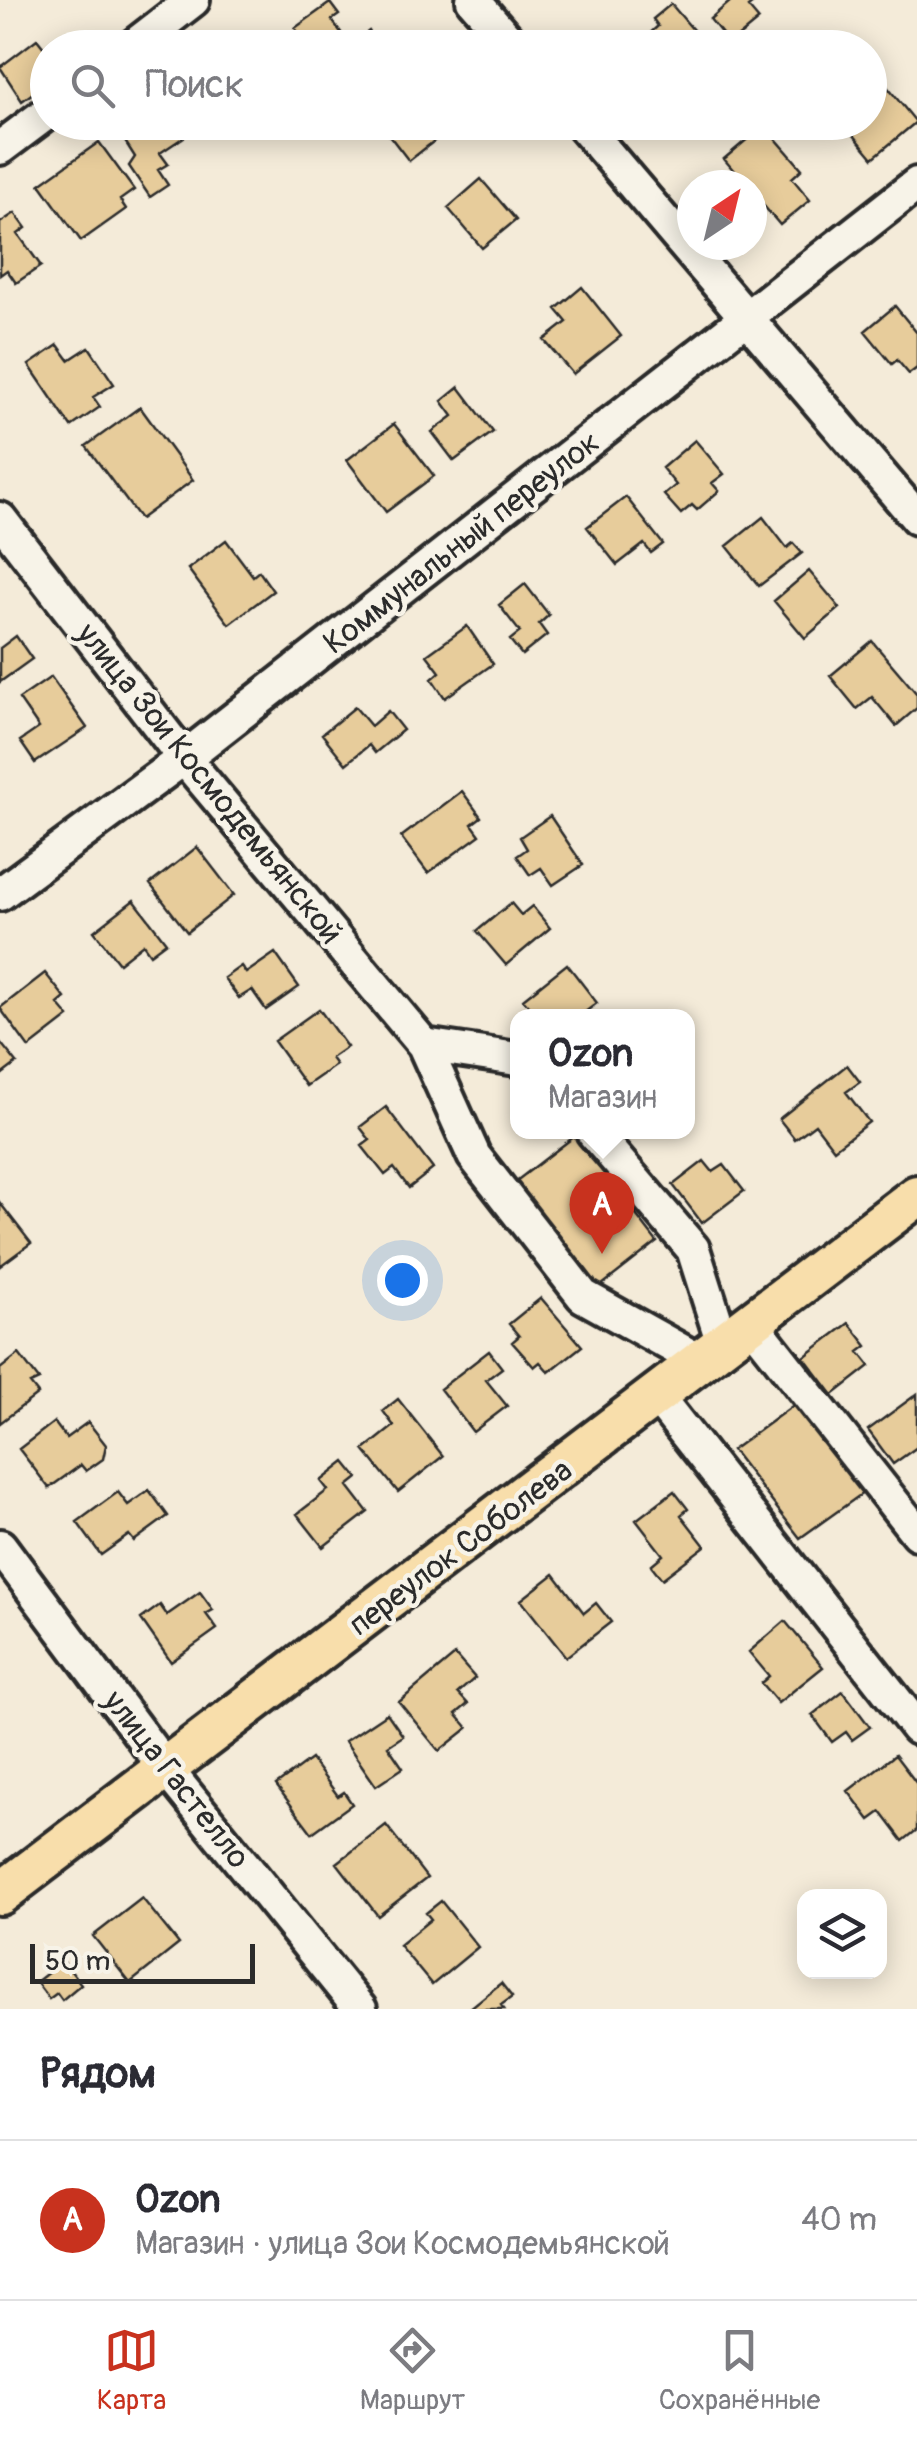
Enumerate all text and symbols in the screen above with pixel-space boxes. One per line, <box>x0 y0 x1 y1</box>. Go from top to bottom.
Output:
search box <box>30 30 887 140</box>
icon: search <box>65 58 120 113</box>
text: Поиск <box>145 61 244 109</box>
north arrow <box>677 170 767 260</box>
street label: Коммунальный переулок <box>315 422 608 663</box>
street label: улица Зои Космодемьянской <box>67 614 351 952</box>
popup <box>510 1009 695 1139</box>
text: Ozon <box>548 1030 633 1078</box>
text: Магазин <box>548 1078 657 1118</box>
pin: A <box>570 1172 634 1254</box>
your location <box>377 1255 428 1306</box>
street label: переулок Соболева <box>341 1451 580 1645</box>
street label: улица Гастелло <box>94 1682 258 1877</box>
map controls <box>797 1889 887 1979</box>
button: layers <box>797 1889 887 1979</box>
scale bar <box>30 1939 255 1984</box>
text: 50 m <box>45 1944 110 1979</box>
text: Рядом <box>40 2048 156 2100</box>
text: Ozon <box>135 2176 220 2224</box>
text: A <box>62 2200 83 2240</box>
text: 40 m <box>801 2200 877 2240</box>
text: Магазин · улица Зои Космодемьянской <box>135 2224 670 2264</box>
tab: Карта <box>97 2323 166 2418</box>
tab: Маршрут <box>360 2323 465 2418</box>
tab: Сохранённые <box>659 2323 820 2418</box>

